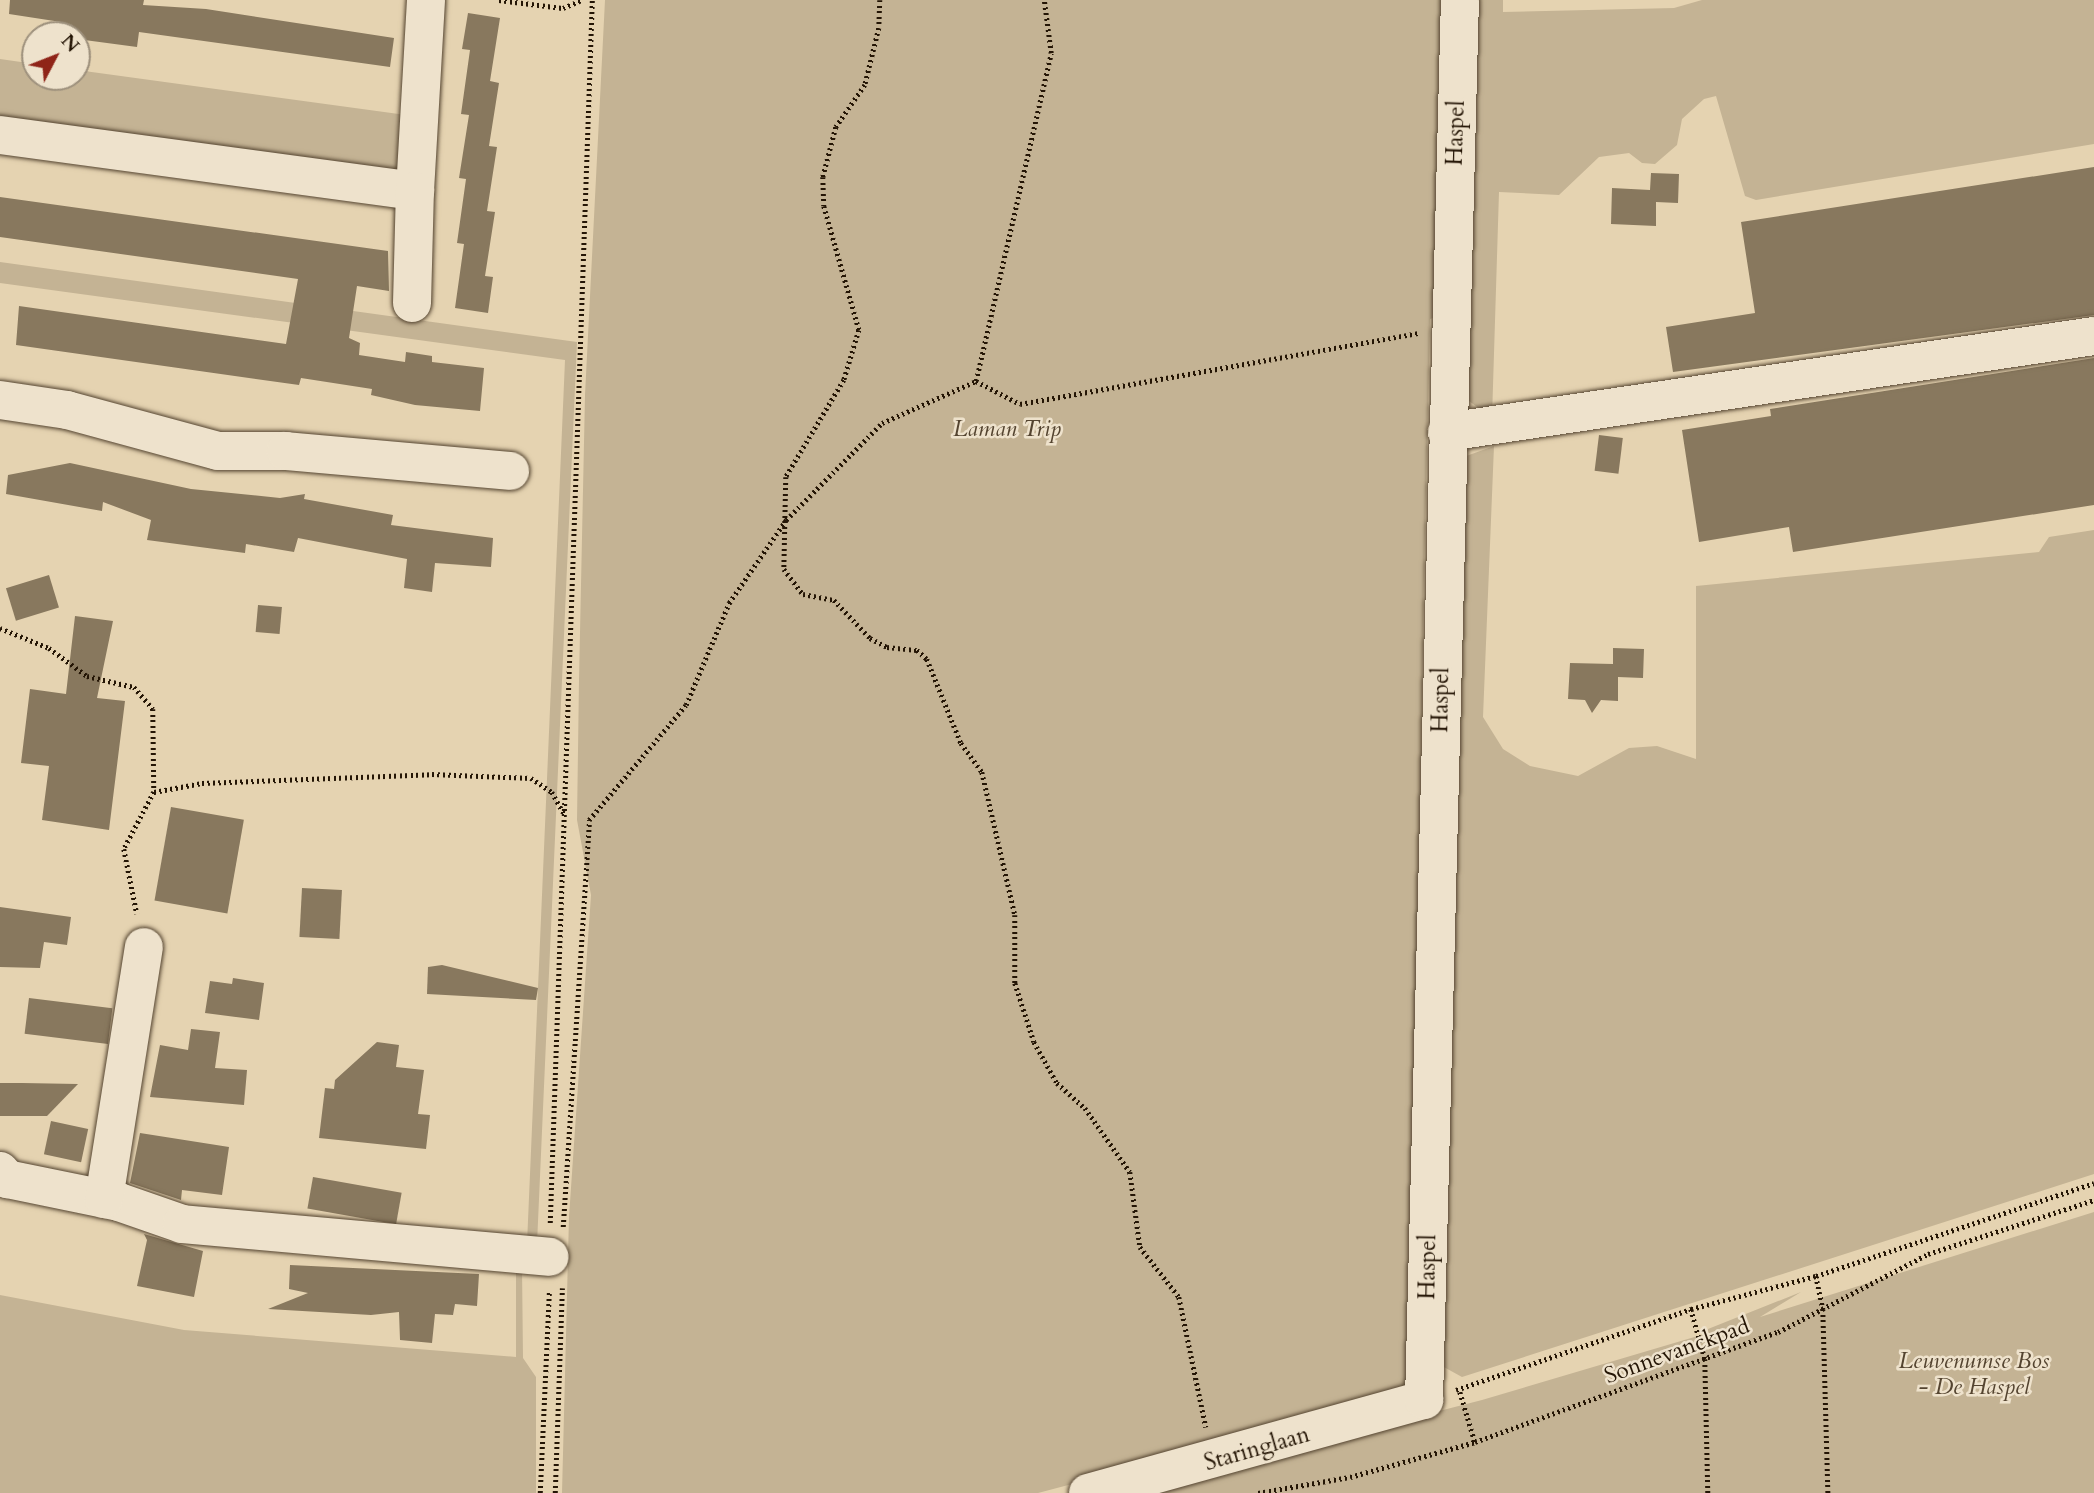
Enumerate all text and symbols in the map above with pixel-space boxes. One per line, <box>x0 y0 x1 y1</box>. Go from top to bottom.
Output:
north arrow <box>21 21 91 91</box>
text: N <box>55 28 85 58</box>
street label: Haspel <box>1441 100 1471 166</box>
park label: Laman Trip <box>953 415 1061 443</box>
street label: Haspel <box>1427 667 1455 733</box>
street label: Haspel <box>1414 1234 1442 1300</box>
street label: Sonnevanckpad <box>1601 1312 1753 1390</box>
park label: Leuvenumse Bos - De Haspel <box>1899 1347 2049 1401</box>
street label: Staringlaan <box>1201 1421 1313 1477</box>

